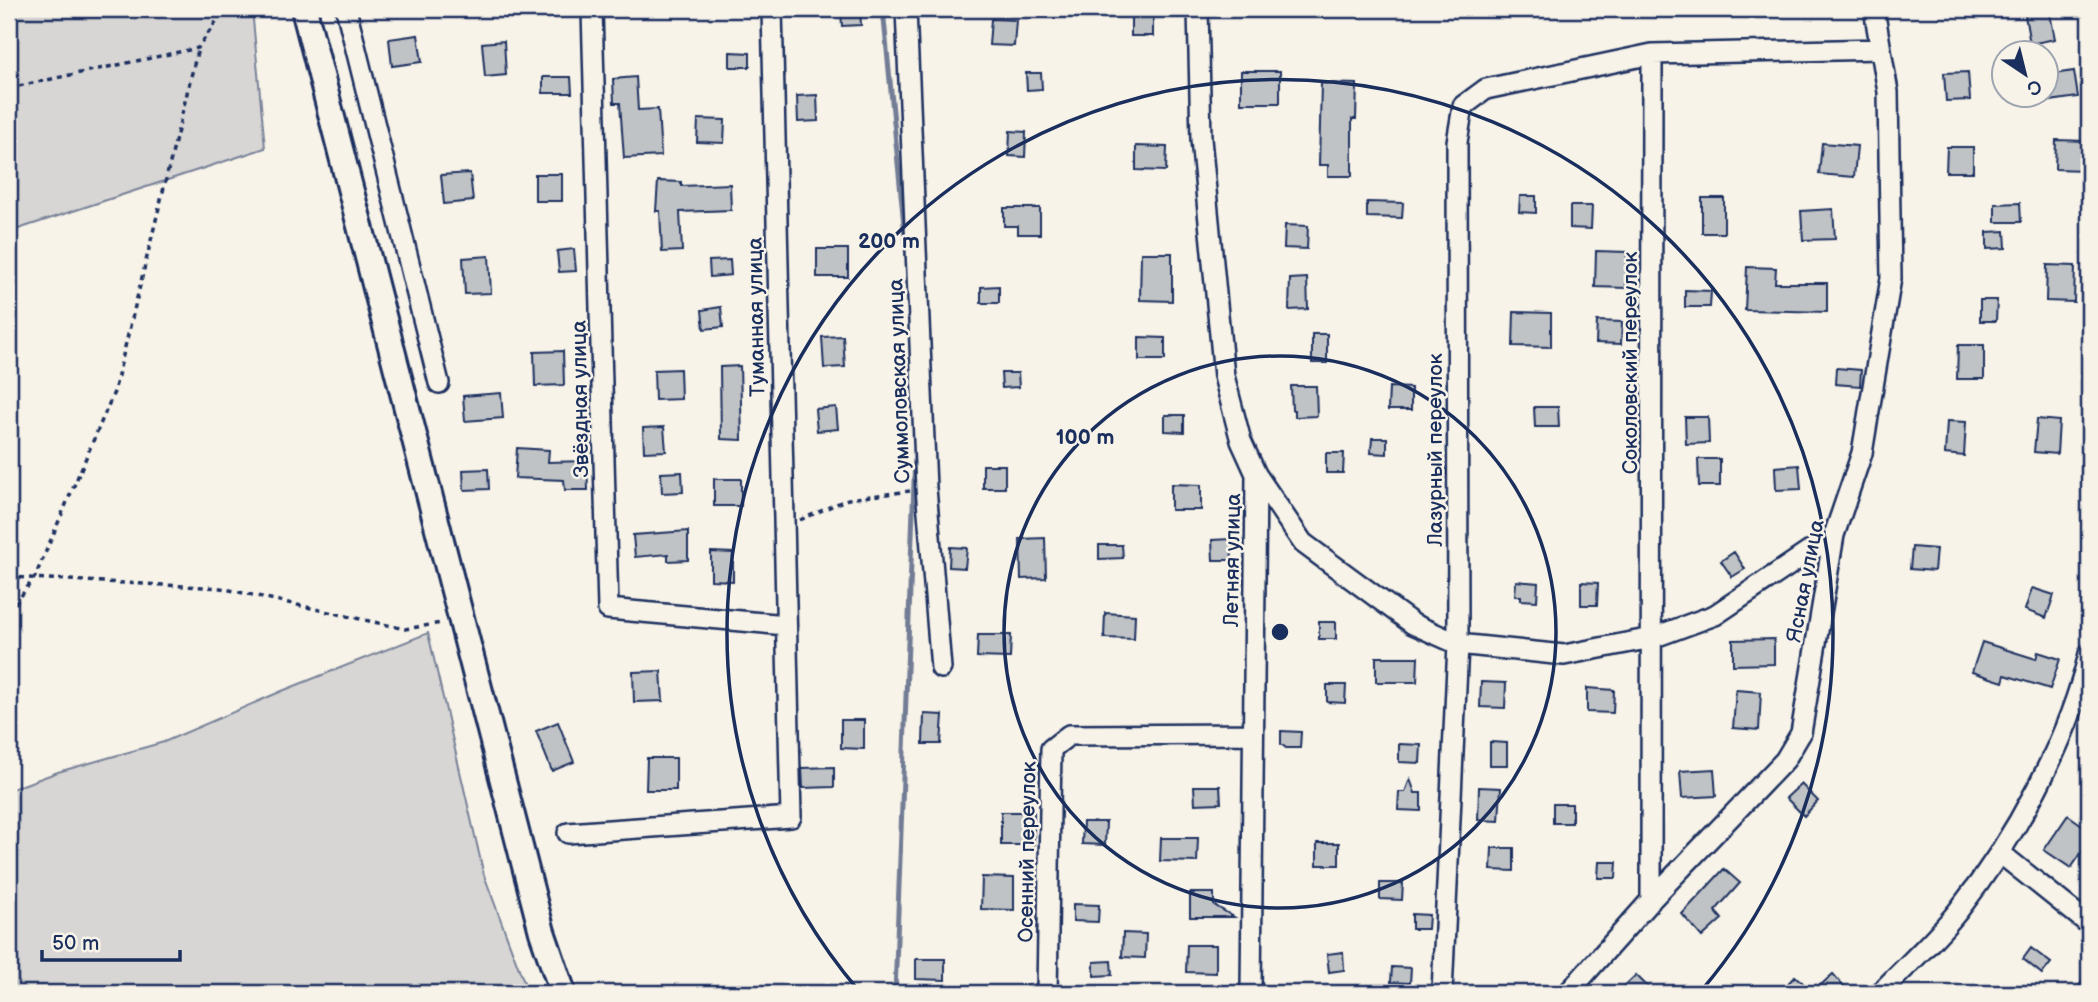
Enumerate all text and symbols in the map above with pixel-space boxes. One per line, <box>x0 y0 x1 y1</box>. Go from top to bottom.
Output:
north arrow <box>1990 38 2060 108</box>
text: С <box>2022 73 2046 100</box>
text: 200 m <box>858 229 920 254</box>
street label: Туманная улица <box>743 236 770 397</box>
street label: Соколовский переулок <box>1618 252 1643 474</box>
street label: Суммоловская улица <box>883 277 916 484</box>
street label: Звёздная улица <box>567 319 594 478</box>
street label: Лазурный переулок <box>1423 353 1448 548</box>
text: 100 m <box>1056 425 1114 450</box>
street label: Летняя улица <box>1219 492 1246 628</box>
street label: Ясная улица <box>1781 517 1830 645</box>
centre of rings <box>1268 620 1292 644</box>
street label: Осенний переулок <box>1013 761 1042 943</box>
scale bar <box>42 918 180 962</box>
text: 50 m <box>52 931 99 956</box>

